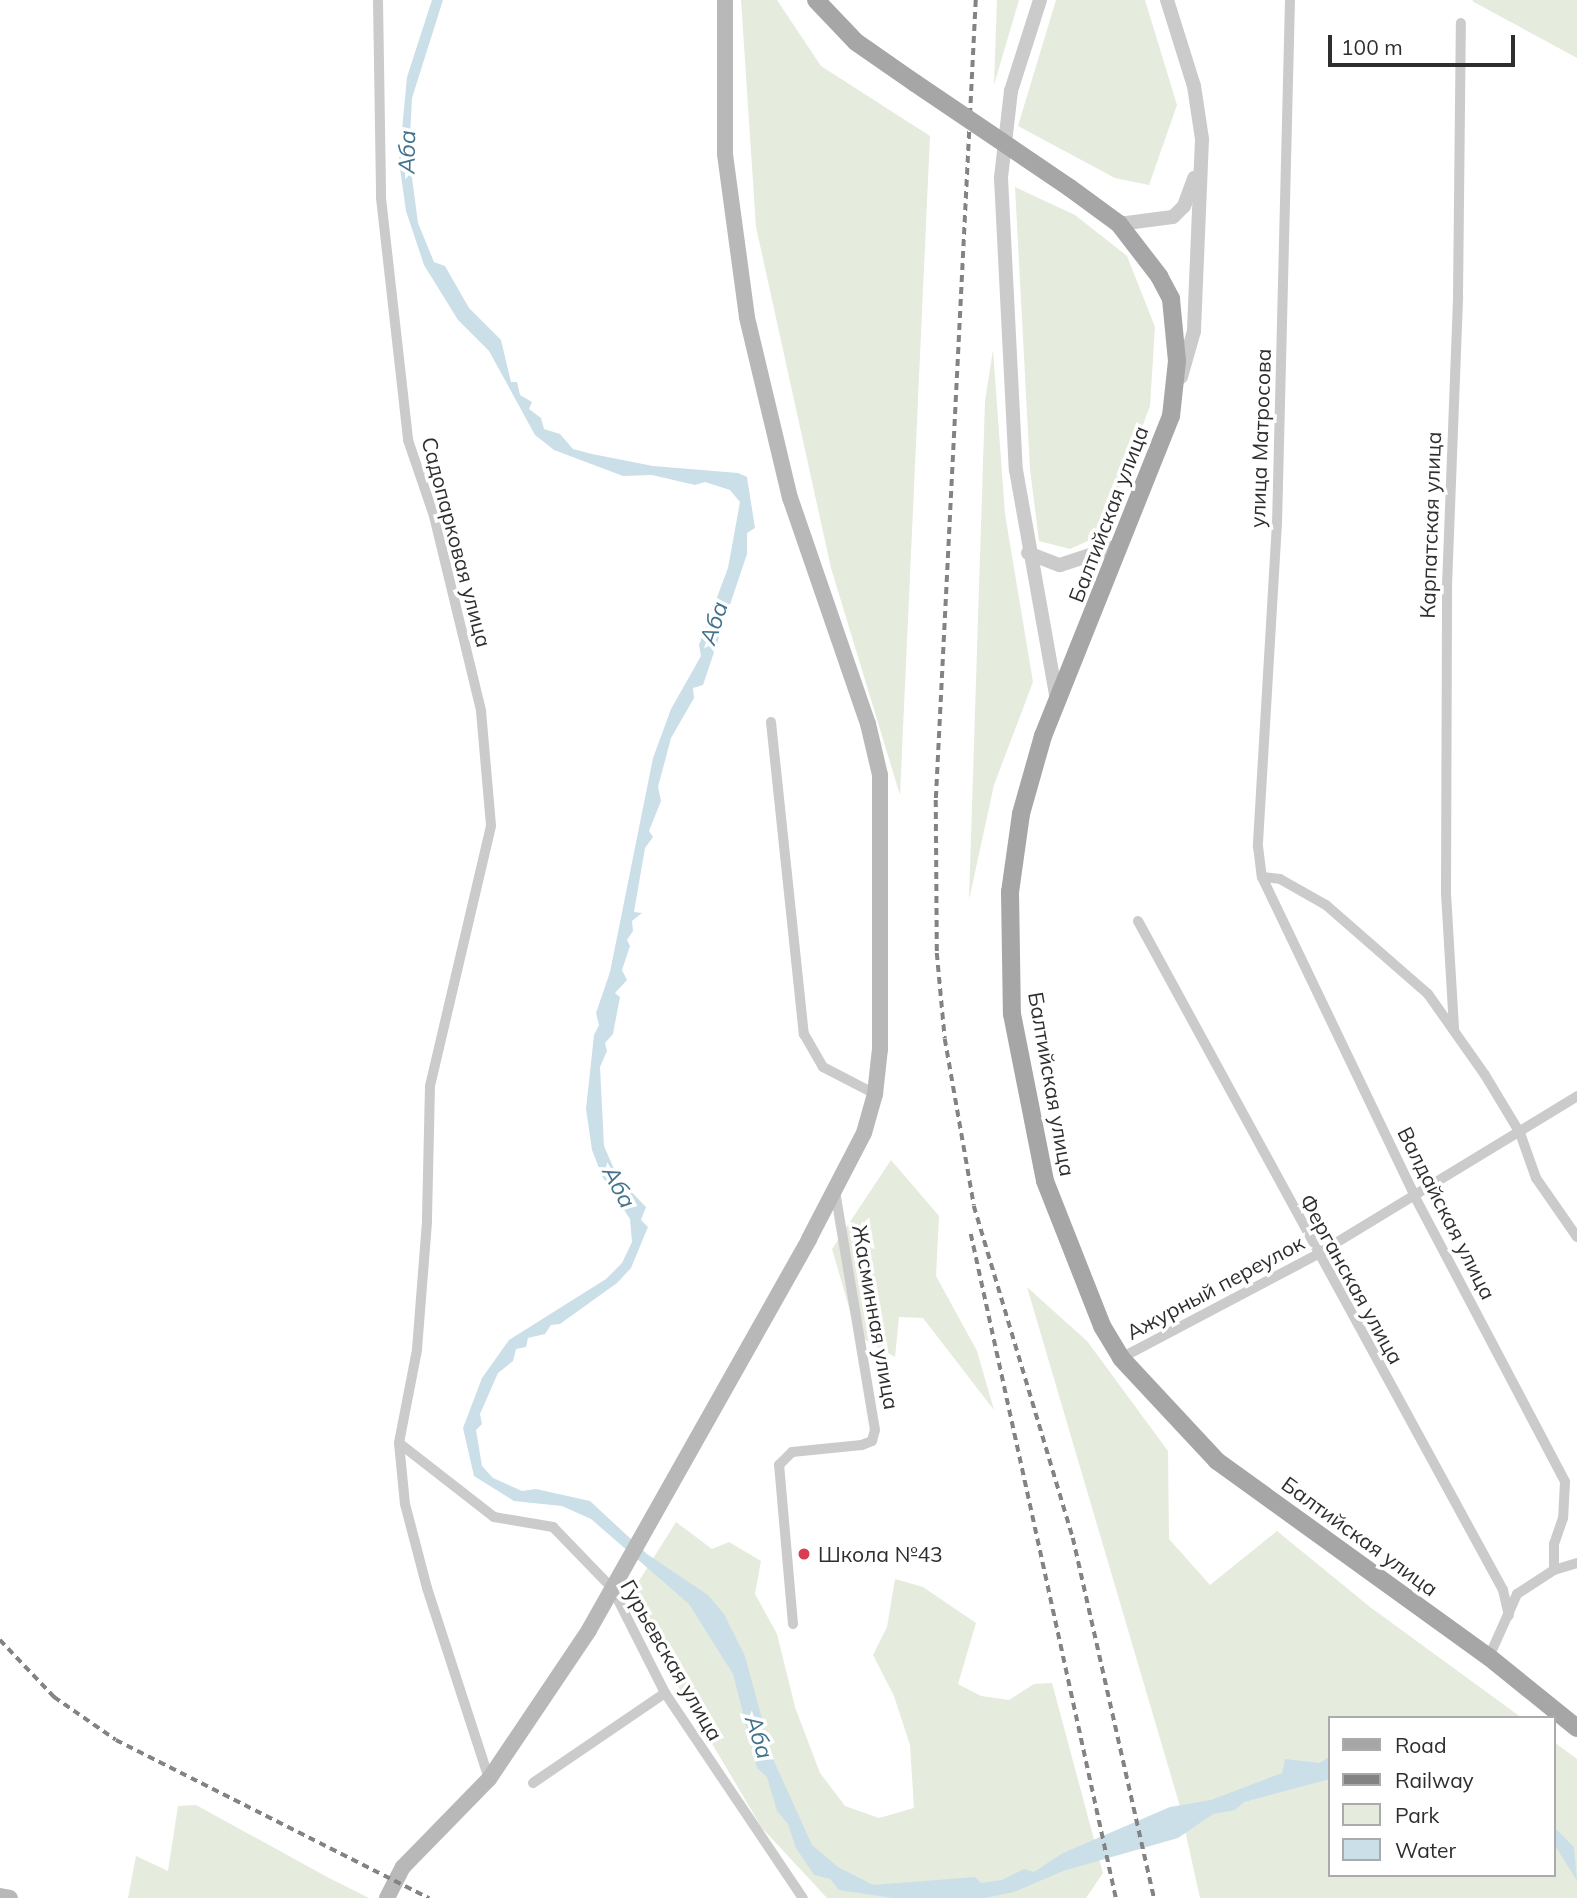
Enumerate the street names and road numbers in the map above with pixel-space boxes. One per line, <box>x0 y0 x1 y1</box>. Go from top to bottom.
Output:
street label: улица Матросова <box>1244 348 1276 528</box>
street label: Балтийская улица <box>1063 422 1153 606</box>
street label: Карпатская улица <box>1414 431 1446 619</box>
street label: Садопарковая улица <box>417 434 497 650</box>
street label: Балтийская улица <box>1023 990 1081 1178</box>
street label: Валдайская улица <box>1393 1122 1501 1304</box>
street label: Ферганская улица <box>1295 1190 1409 1368</box>
street label: Жасминная улица <box>847 1223 905 1411</box>
street label: Ажурный переулок <box>1122 1229 1308 1345</box>
street label: Балтийская улица <box>1277 1471 1443 1601</box>
street label: Гурьевская улица <box>616 1575 728 1745</box>

